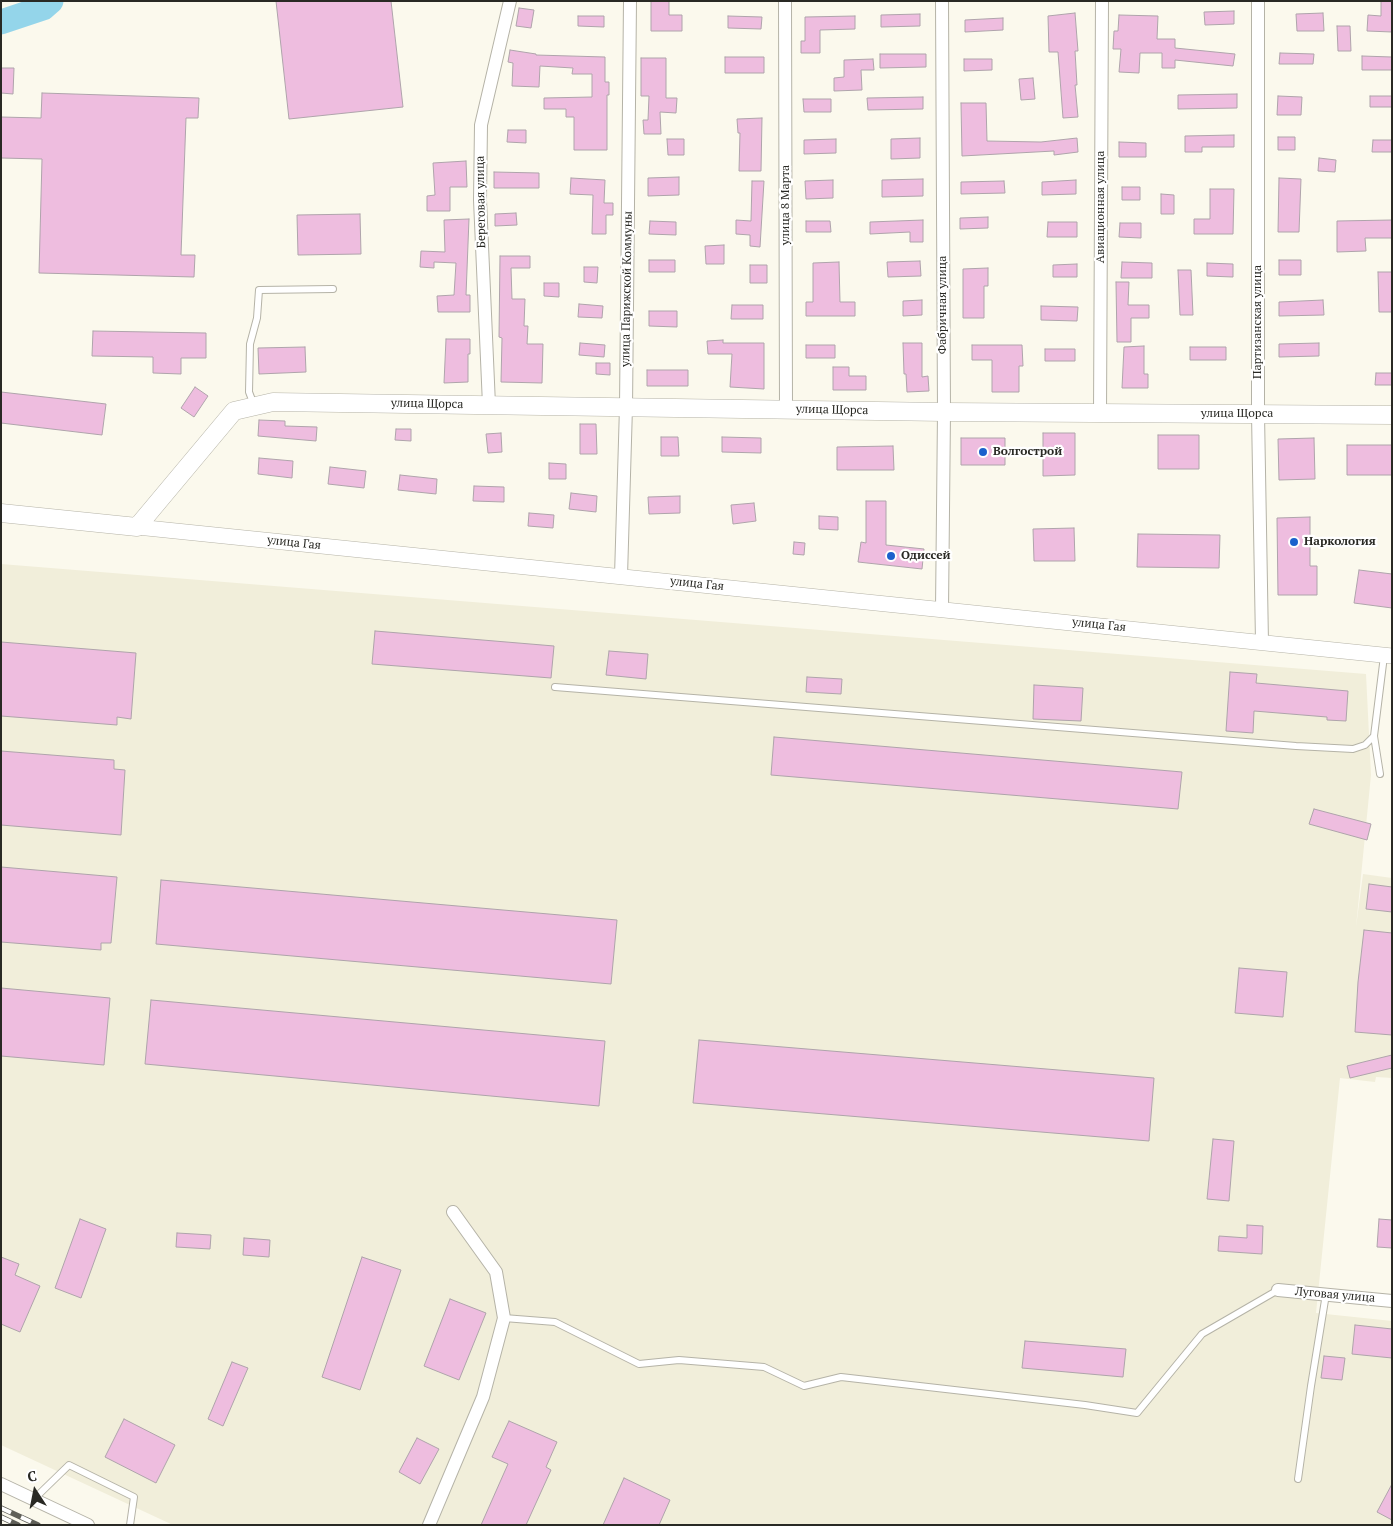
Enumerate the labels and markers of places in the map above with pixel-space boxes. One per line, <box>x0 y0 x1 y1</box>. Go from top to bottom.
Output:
place label: Волгострой <box>993 445 1062 459</box>
marker: Волгострой <box>977 446 989 458</box>
place label: Наркология <box>1304 535 1376 549</box>
marker: Наркология <box>1288 536 1300 548</box>
place label: Одиссей <box>901 549 951 563</box>
marker: Одиссей <box>885 550 897 562</box>

